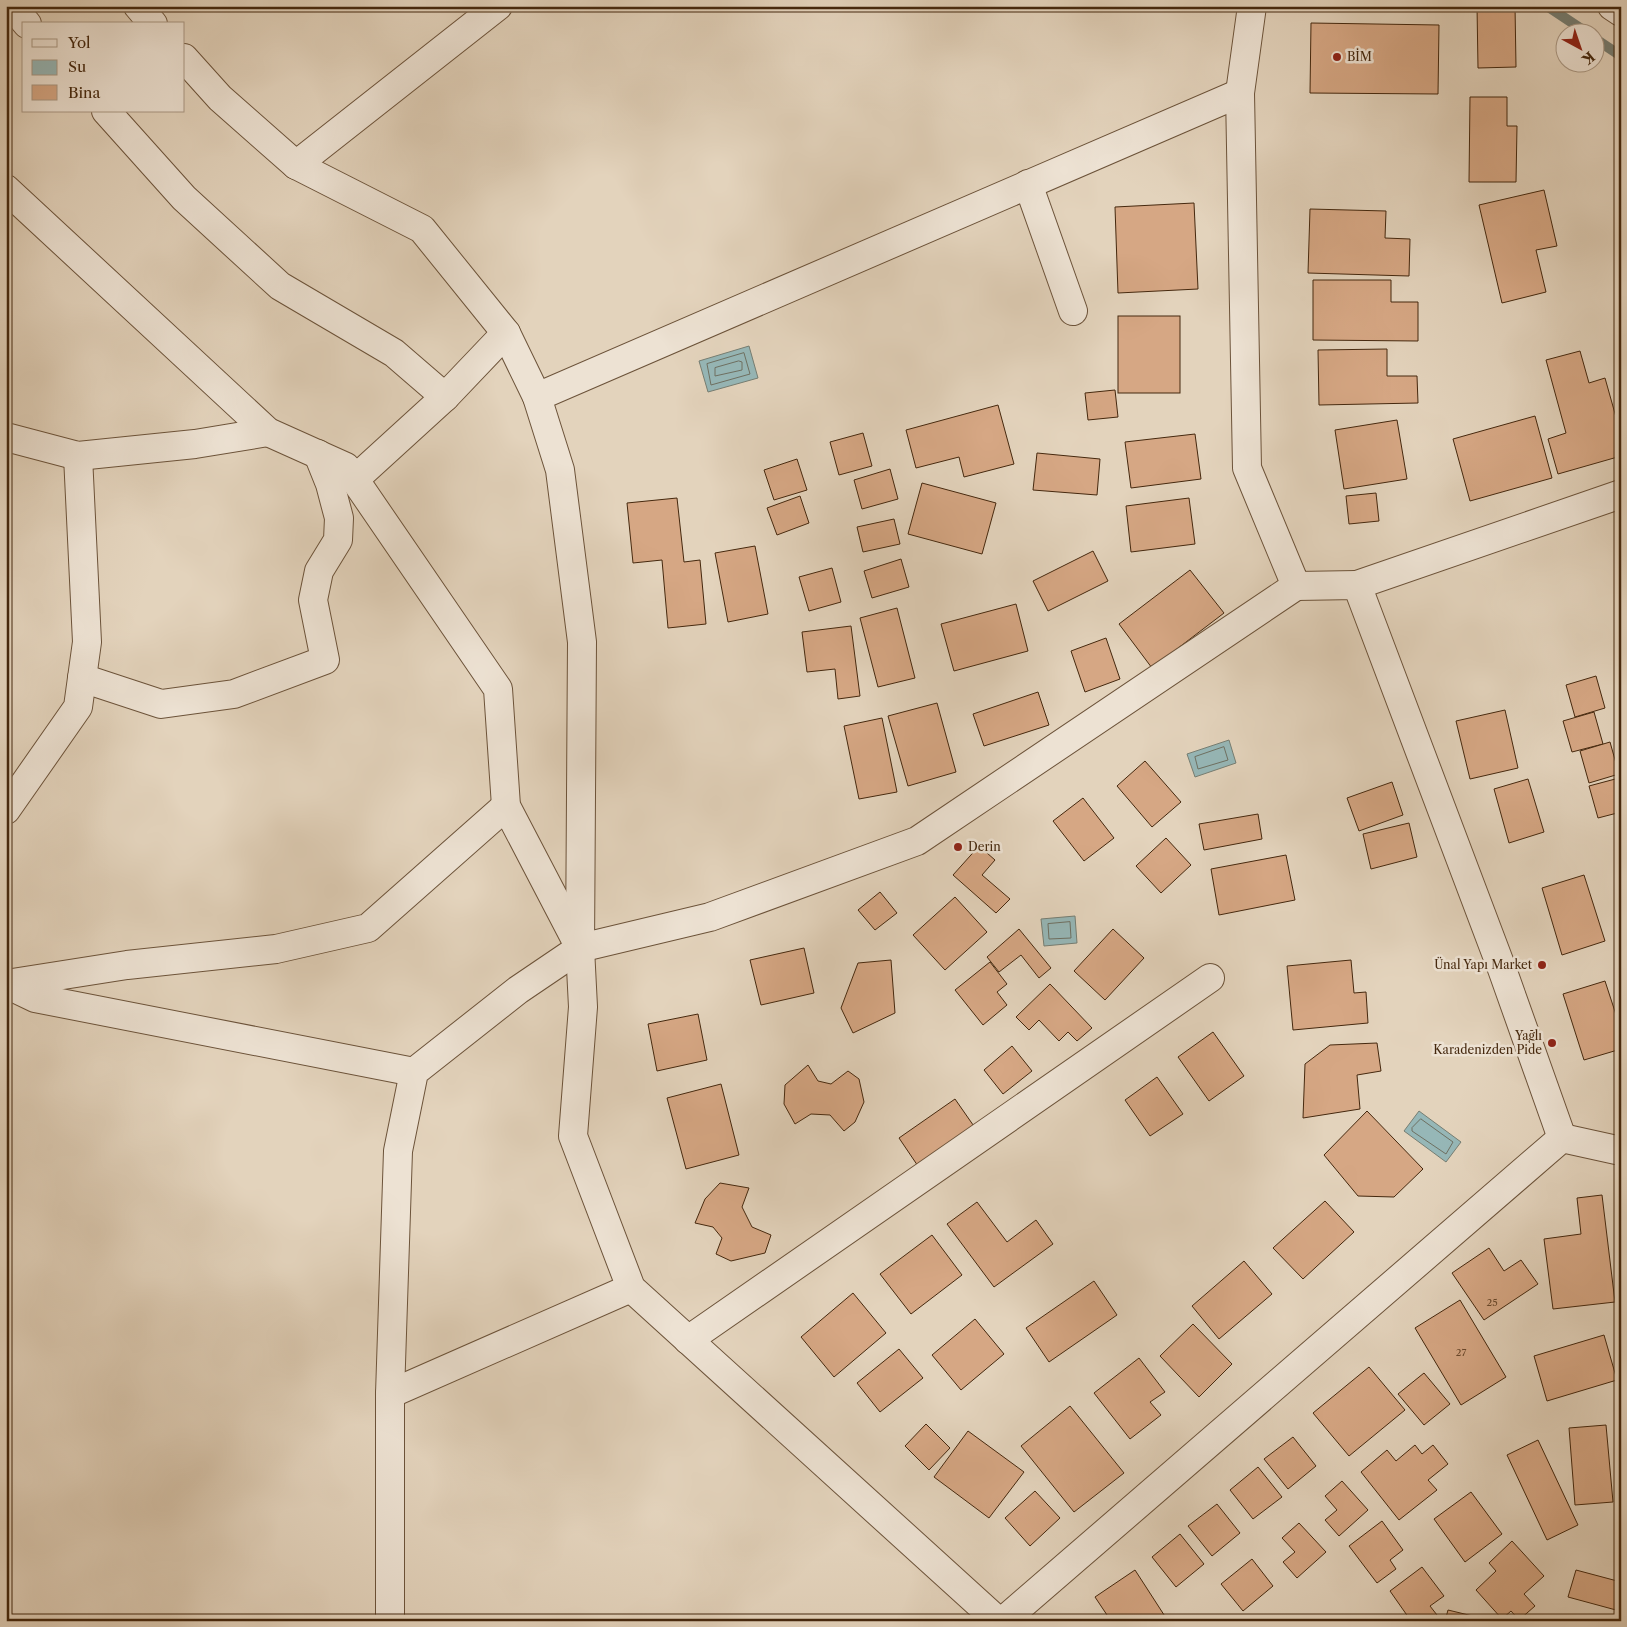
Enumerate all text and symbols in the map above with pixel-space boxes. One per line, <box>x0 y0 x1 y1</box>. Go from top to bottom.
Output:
legend <box>22 22 185 112</box>
north arrow <box>1554 22 1604 72</box>
text: Yol <box>67 33 91 52</box>
text: K <box>1578 47 1598 69</box>
place label: BİM <box>1347 48 1372 64</box>
marker: BİM <box>1331 51 1343 63</box>
text: Su <box>68 57 86 76</box>
text: Bina <box>68 83 100 102</box>
place label: Derin <box>968 839 1001 854</box>
marker: Derin <box>952 841 964 853</box>
place label: Ünal Yapı Market <box>1434 956 1533 972</box>
marker: Ünal Yapı Market <box>1536 959 1548 971</box>
place label: Yağlı Karadenizden Pide <box>1433 1028 1542 1057</box>
marker: Yağlı Karadenizden Pide <box>1546 1037 1558 1049</box>
house number: 25 <box>1486 1296 1498 1309</box>
house number: 27 <box>1456 1346 1466 1359</box>

